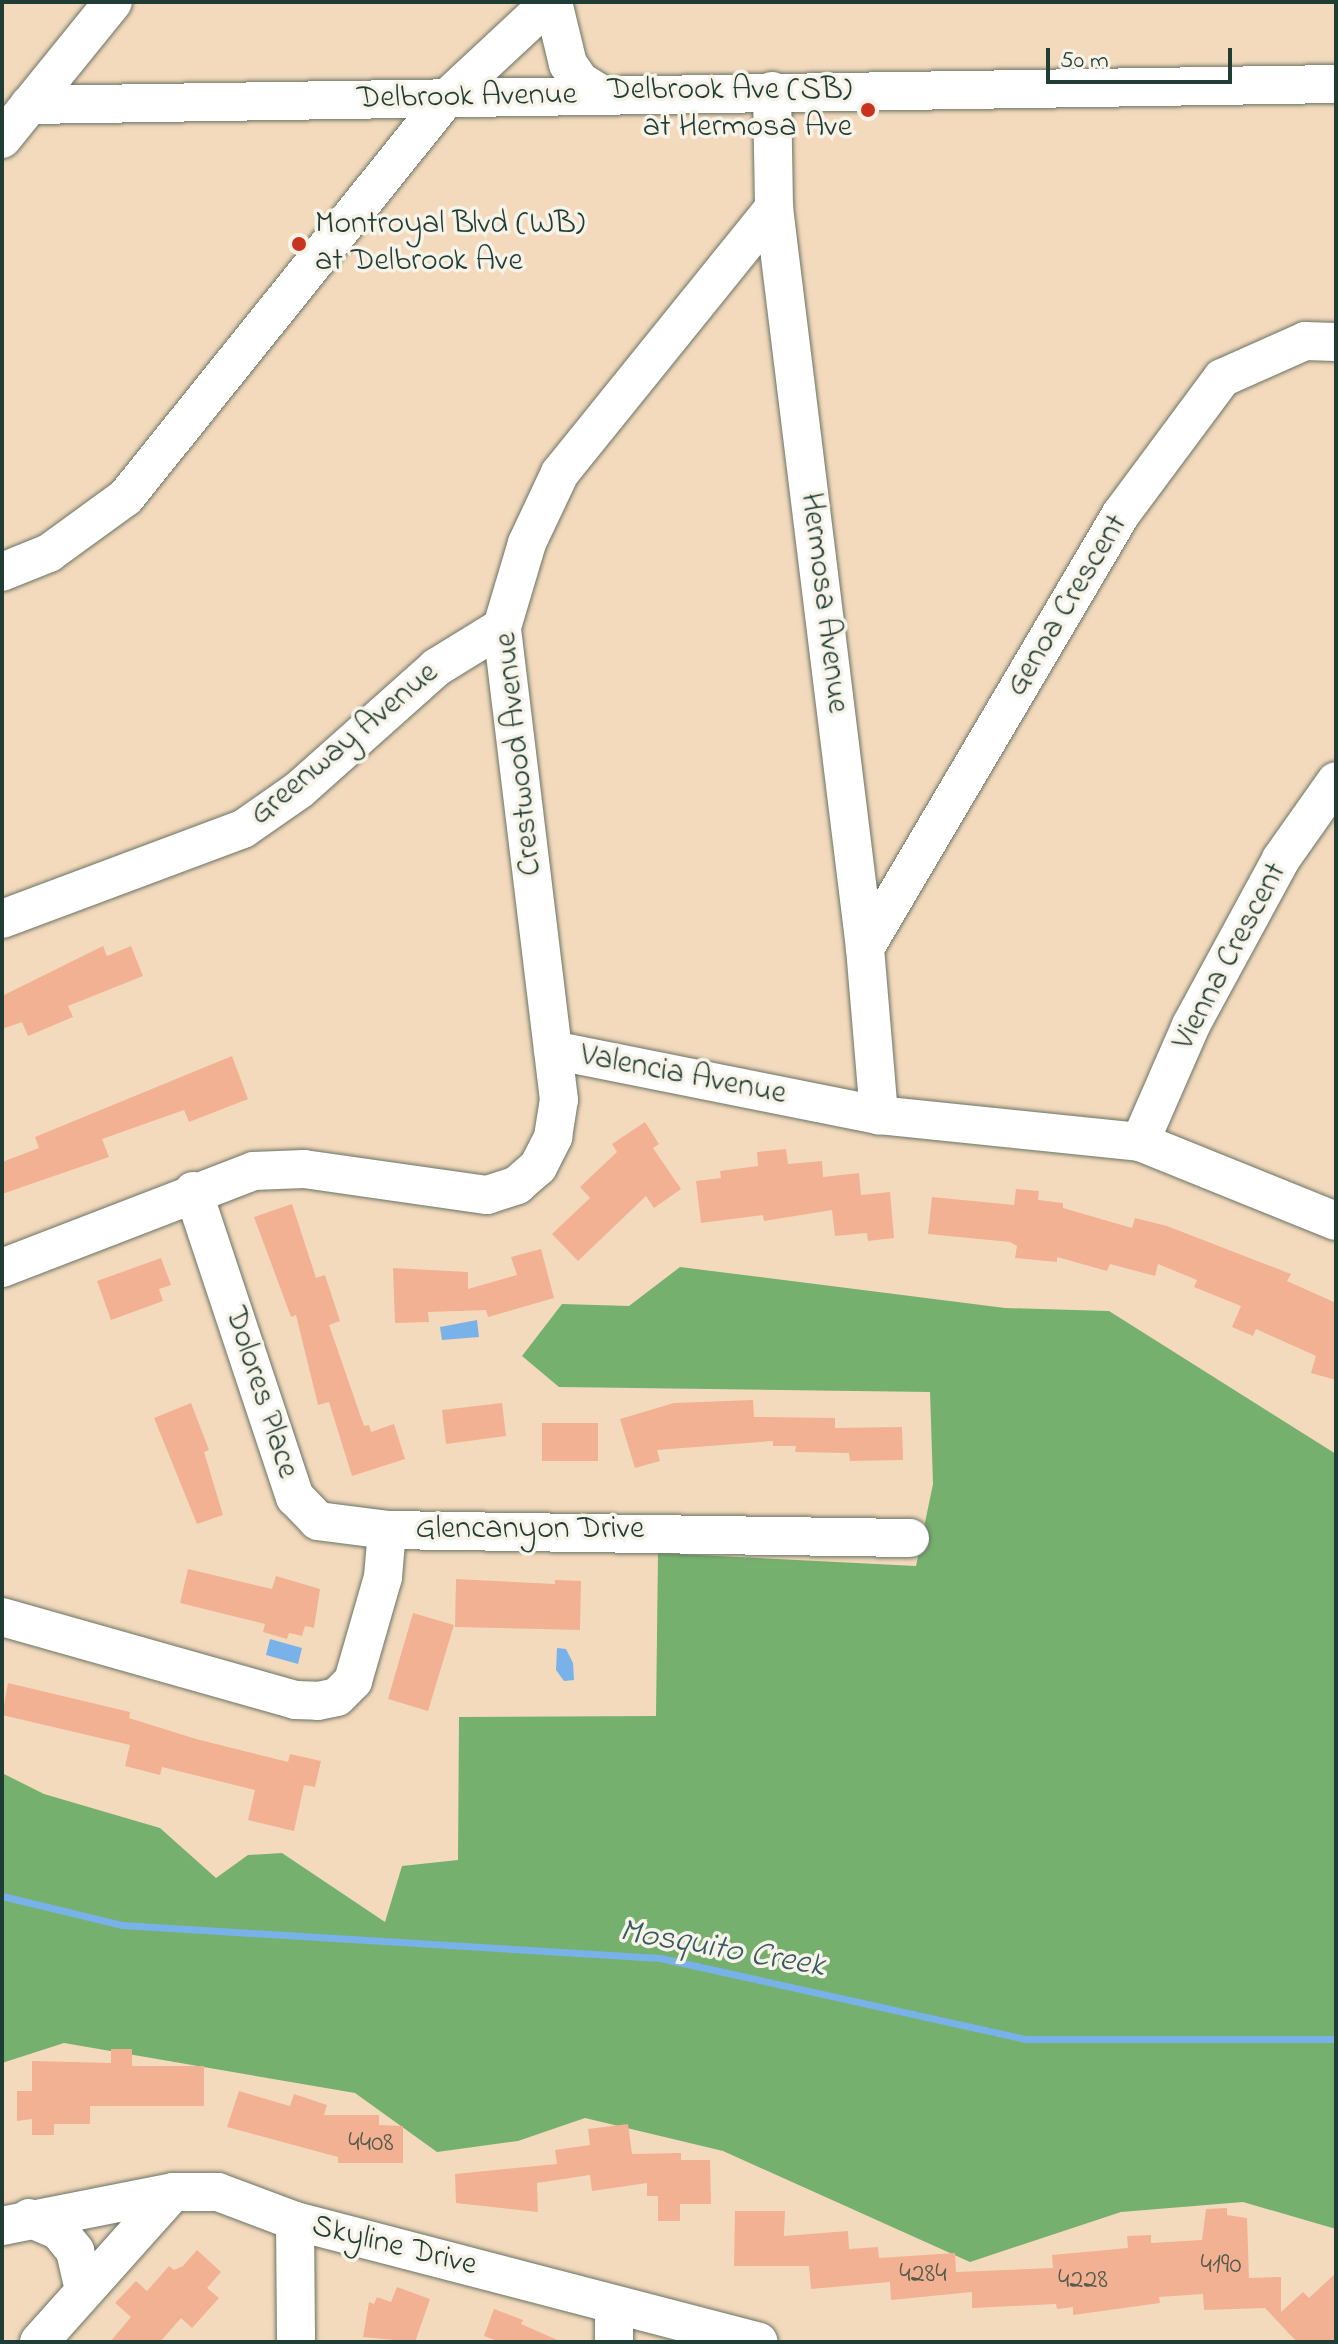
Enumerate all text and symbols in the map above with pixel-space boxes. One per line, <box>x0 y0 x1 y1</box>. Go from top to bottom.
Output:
scale bar <box>1050 32 1236 82</box>
text: 50 m <box>1060 44 1109 79</box>
place label: Delbrook Ave (SB) at Hermosa Ave <box>607 73 852 148</box>
street label: Delbrook Avenue <box>357 77 577 119</box>
marker: Delbrook Ave (SB) at Hermosa Ave <box>859 101 877 119</box>
place label: Montroyal Blvd (WB) at Delbrook Ave <box>315 207 585 282</box>
marker: Montroyal Blvd (WB) at Delbrook Ave <box>290 235 308 253</box>
street label: Hermosa Avenue <box>790 491 856 715</box>
street label: Genoa Crescent <box>999 508 1137 704</box>
street label: Crestwood Avenue <box>488 630 552 878</box>
street label: Greenway Avenue <box>243 655 447 835</box>
street label: Vienna Crescent <box>1166 857 1296 1057</box>
street label: Valencia Avenue <box>577 1037 789 1115</box>
street label: Dolores Place <box>214 1303 306 1483</box>
street label: Glencanyon Drive <box>416 1511 644 1549</box>
water label: Mosquito Creek <box>616 1912 828 1988</box>
house number: 4408 <box>348 2127 394 2161</box>
street label: Skyline Drive <box>308 2208 480 2286</box>
house number: 4190 <box>1201 2249 1241 2283</box>
house number: 4284 <box>899 2258 947 2292</box>
house number: 4228 <box>1058 2264 1108 2298</box>

